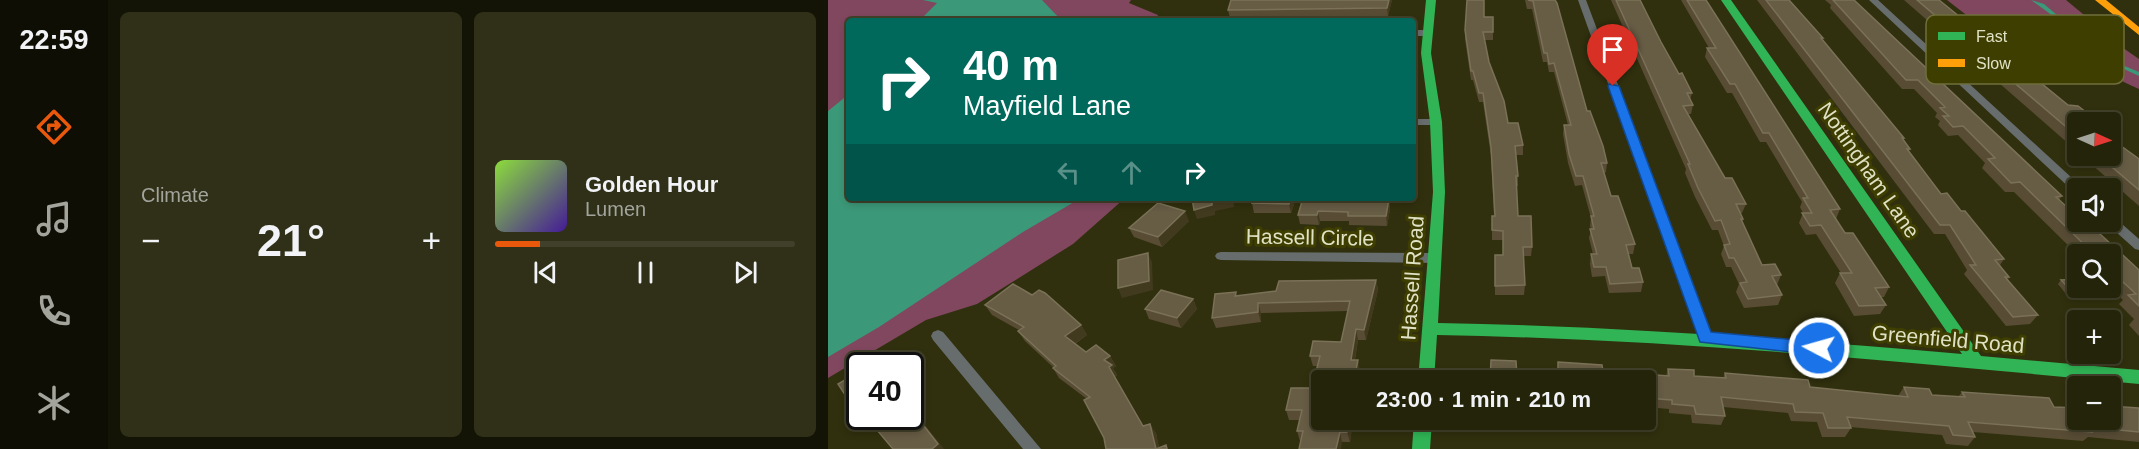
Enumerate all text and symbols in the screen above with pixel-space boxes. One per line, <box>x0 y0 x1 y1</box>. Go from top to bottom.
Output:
legend <box>1926 15 2124 84</box>
pin <box>1587 24 1638 86</box>
text: 22:59 <box>19 25 89 55</box>
text: Fast <box>1976 28 2008 45</box>
icon: arrive <box>1596 33 1629 66</box>
icon: right <box>864 42 942 120</box>
text: 40 m <box>963 42 1059 89</box>
text: Slow <box>1976 55 2011 72</box>
text: Mayfield Lane <box>963 91 1131 121</box>
street label: Nottingham Lane <box>1814 98 1924 242</box>
icon: directions <box>33 106 75 148</box>
north arrow <box>2067 112 2121 166</box>
map controls <box>2067 112 2121 430</box>
icon: left <box>1052 156 1085 189</box>
icon: ahead <box>1115 156 1148 189</box>
icon: right <box>1178 156 1211 189</box>
text: Golden Hour <box>585 172 718 197</box>
button: sound <box>2067 178 2121 232</box>
text: Climate <box>141 184 209 206</box>
icon: music <box>33 198 75 240</box>
text: Lumen <box>585 198 646 220</box>
text: 21° <box>257 215 325 266</box>
street label: Hassell Road <box>1396 215 1428 341</box>
text: − <box>141 222 160 259</box>
text: + <box>422 222 441 259</box>
street label: Hassell Circle <box>1246 224 1374 250</box>
button: search <box>2067 244 2121 298</box>
icon: previous <box>529 256 562 289</box>
icon: pause <box>629 256 662 289</box>
icon: next <box>729 256 762 289</box>
icon: phone <box>33 290 75 332</box>
button: + <box>2067 310 2121 364</box>
position arrow <box>1787 316 1851 380</box>
street label: Greenfield Road <box>1871 321 2025 357</box>
speed limit sign: 40 <box>846 352 924 430</box>
button: − <box>2067 376 2121 430</box>
icon: climate <box>33 382 75 424</box>
text: 23:00 · 1 min · 210 m <box>1376 387 1591 412</box>

